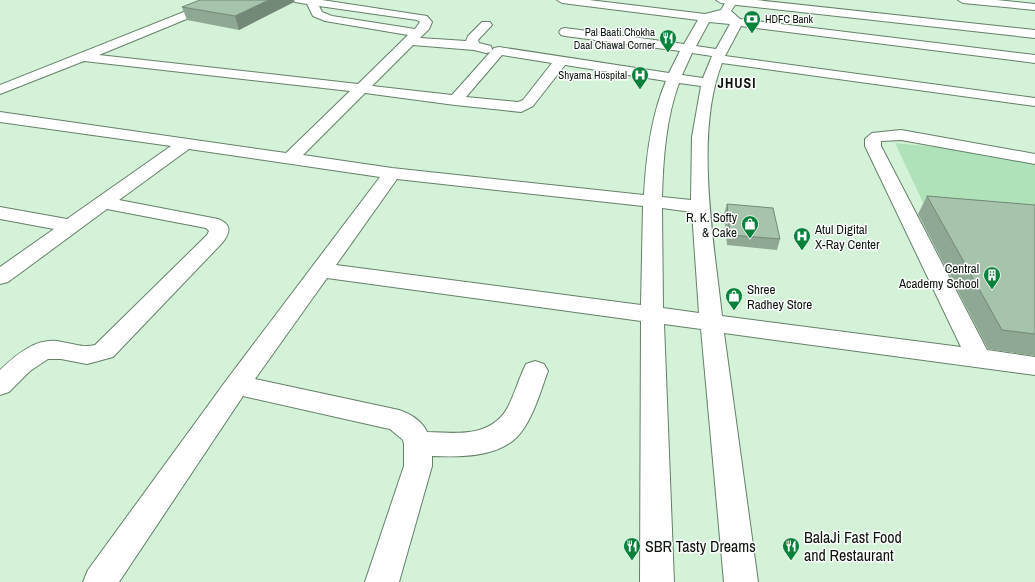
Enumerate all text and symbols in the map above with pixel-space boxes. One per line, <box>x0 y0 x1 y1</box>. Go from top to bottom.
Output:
bank icon: HDFC Bank <box>742 9 762 34</box>
place label: HDFC Bank <box>765 12 814 26</box>
place label: Pal Baati Chokha Daal Chawal Corner <box>574 25 655 52</box>
restaurant icon: Pal Baati Chokha Daal Chawal Corner <box>658 28 678 53</box>
hospital icon: Shyama Hospital <box>630 65 650 90</box>
place label: Shyama Hospital <box>558 68 627 82</box>
district label: JHUSI <box>718 74 756 92</box>
place label: R. K. Softy & Cake <box>686 209 738 241</box>
shop icon: R. K. Softy & Cake <box>740 214 760 239</box>
place label: Atul Digital X-Ray Center <box>814 221 880 253</box>
hospital icon: Atul Digital X-Ray Center <box>792 226 812 251</box>
place label: Central Academy School <box>898 260 979 292</box>
building icon: Central Academy School <box>982 265 1002 290</box>
place label: Shree Radhey Store <box>747 281 812 313</box>
shop icon: Shree Radhey Store <box>724 286 744 311</box>
place label: BalaJi Fast Food and Restaurant <box>804 526 902 566</box>
place label: SBR Tasty Dreams <box>645 535 756 557</box>
restaurant icon: SBR Tasty Dreams <box>622 536 642 561</box>
restaurant icon: BalaJi Fast Food and Restaurant <box>781 536 801 561</box>

